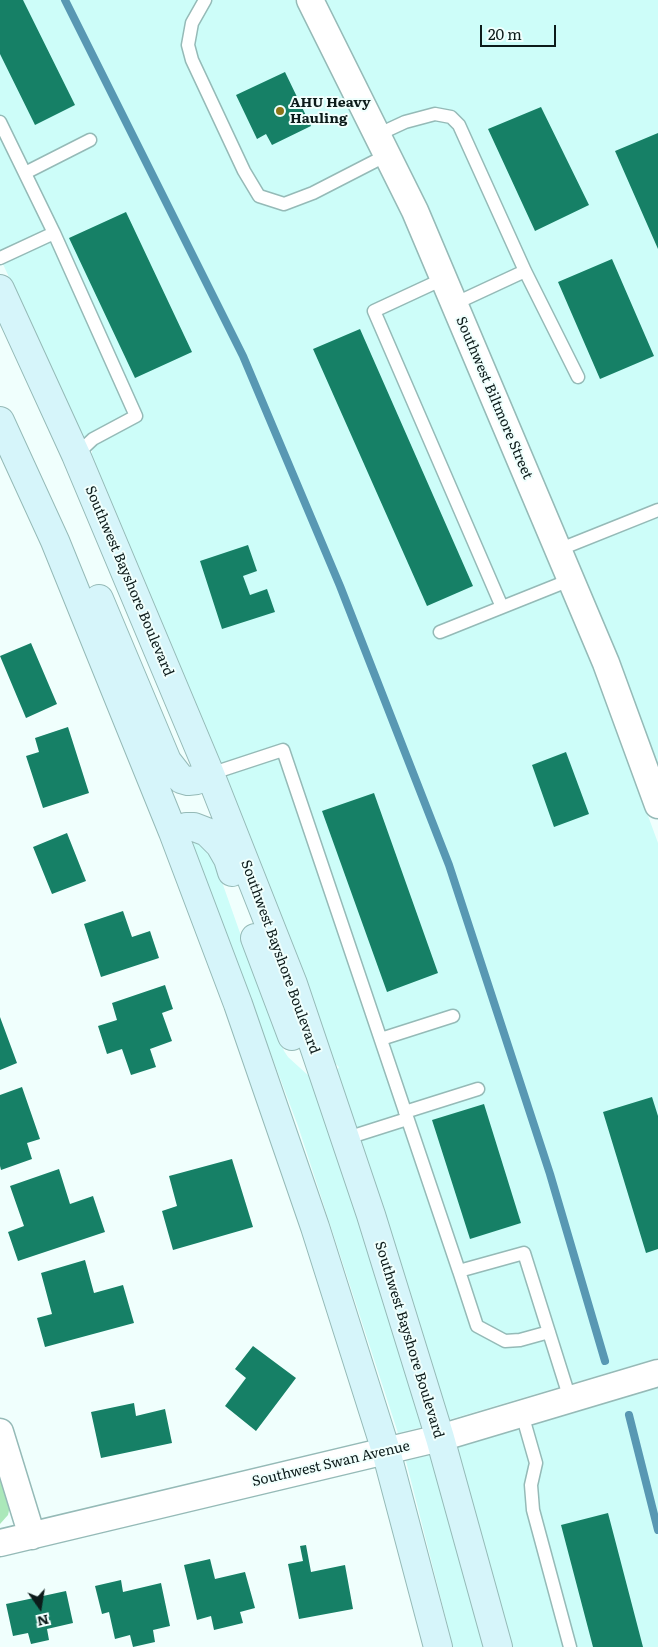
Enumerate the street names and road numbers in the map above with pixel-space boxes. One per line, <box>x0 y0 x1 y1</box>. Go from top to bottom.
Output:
street label: Southwest Biltmore Street <box>452 314 536 482</box>
street label: Southwest Bayshore Boulevard <box>81 483 177 679</box>
street label: Southwest Bayshore Boulevard <box>237 858 323 1056</box>
street label: Southwest Bayshore Boulevard <box>371 1239 447 1441</box>
street label: Southwest Swan Avenue <box>250 1438 412 1490</box>

